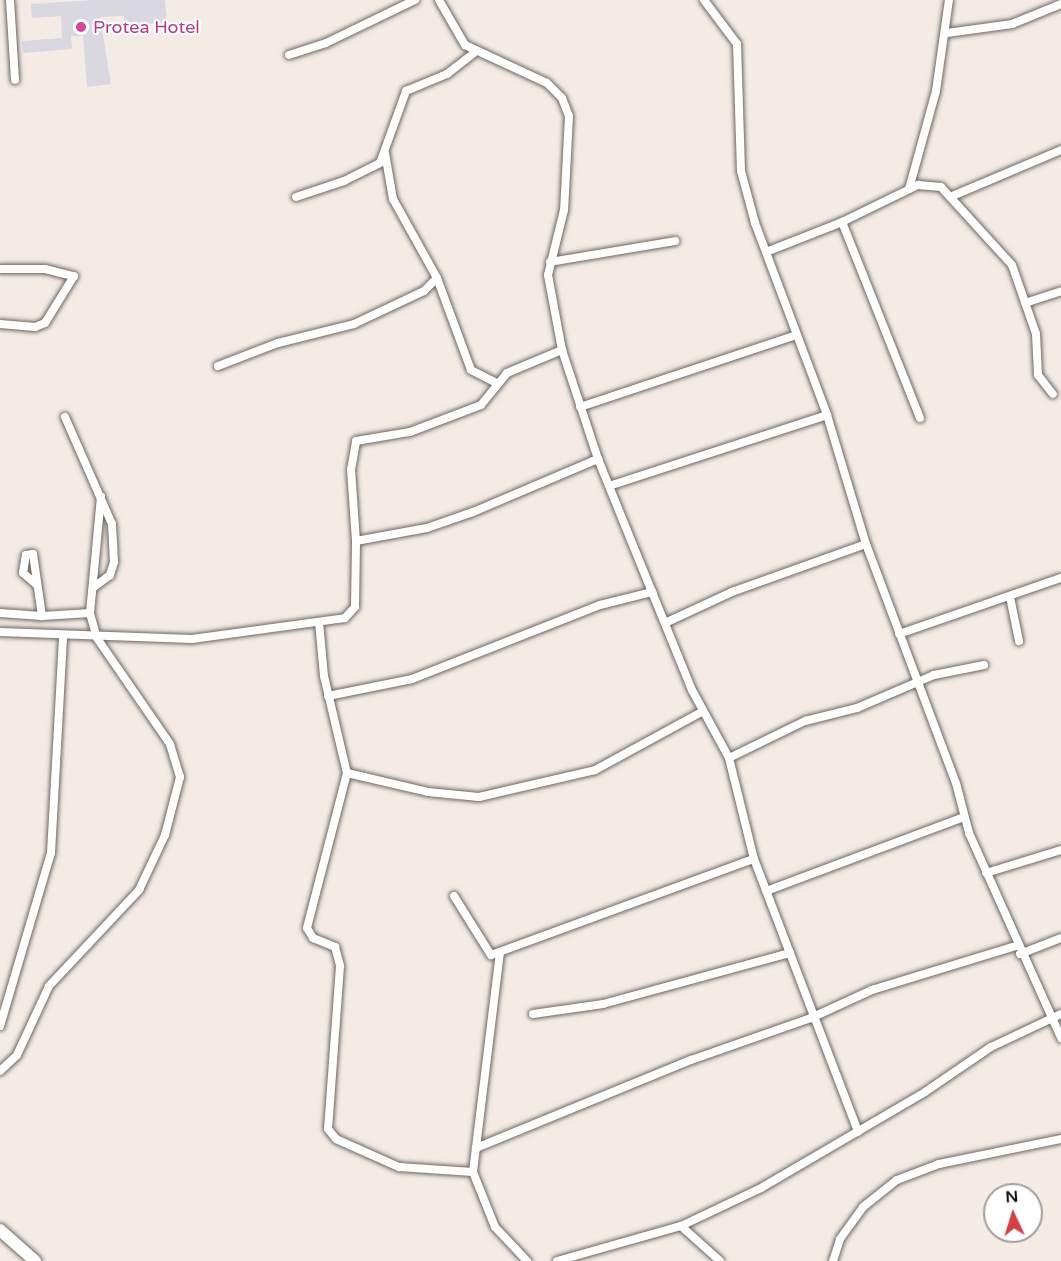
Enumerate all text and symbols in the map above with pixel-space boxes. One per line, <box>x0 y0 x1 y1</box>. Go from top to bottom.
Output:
place label: Protea Hotel <box>93 16 200 38</box>
marker: Protea Hotel <box>74 20 88 34</box>
north arrow <box>983 1183 1043 1243</box>
text: N <box>1005 1187 1019 1207</box>

